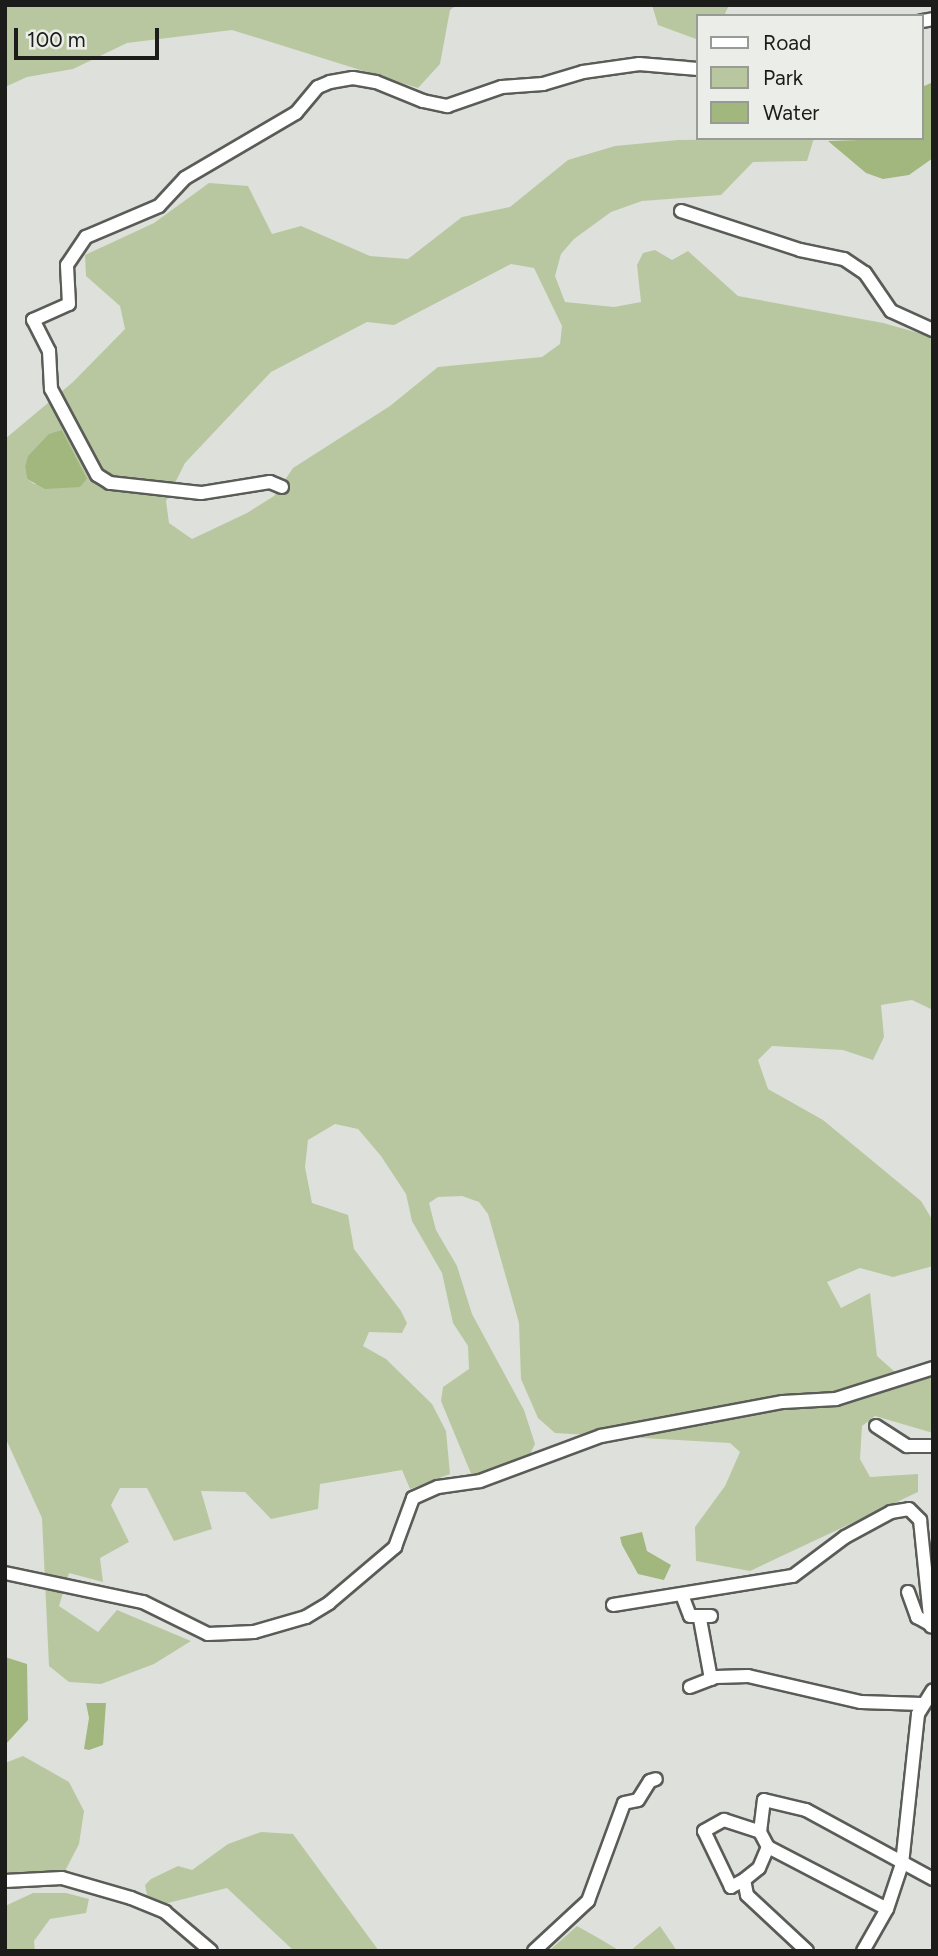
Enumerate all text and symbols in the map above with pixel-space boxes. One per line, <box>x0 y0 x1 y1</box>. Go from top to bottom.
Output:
scale bar <box>18 14 163 58</box>
legend <box>696 14 924 140</box>
text: 100 m <box>27 27 86 52</box>
text: Road <box>763 30 811 55</box>
text: Park <box>763 65 803 90</box>
text: Water <box>763 100 819 125</box>

